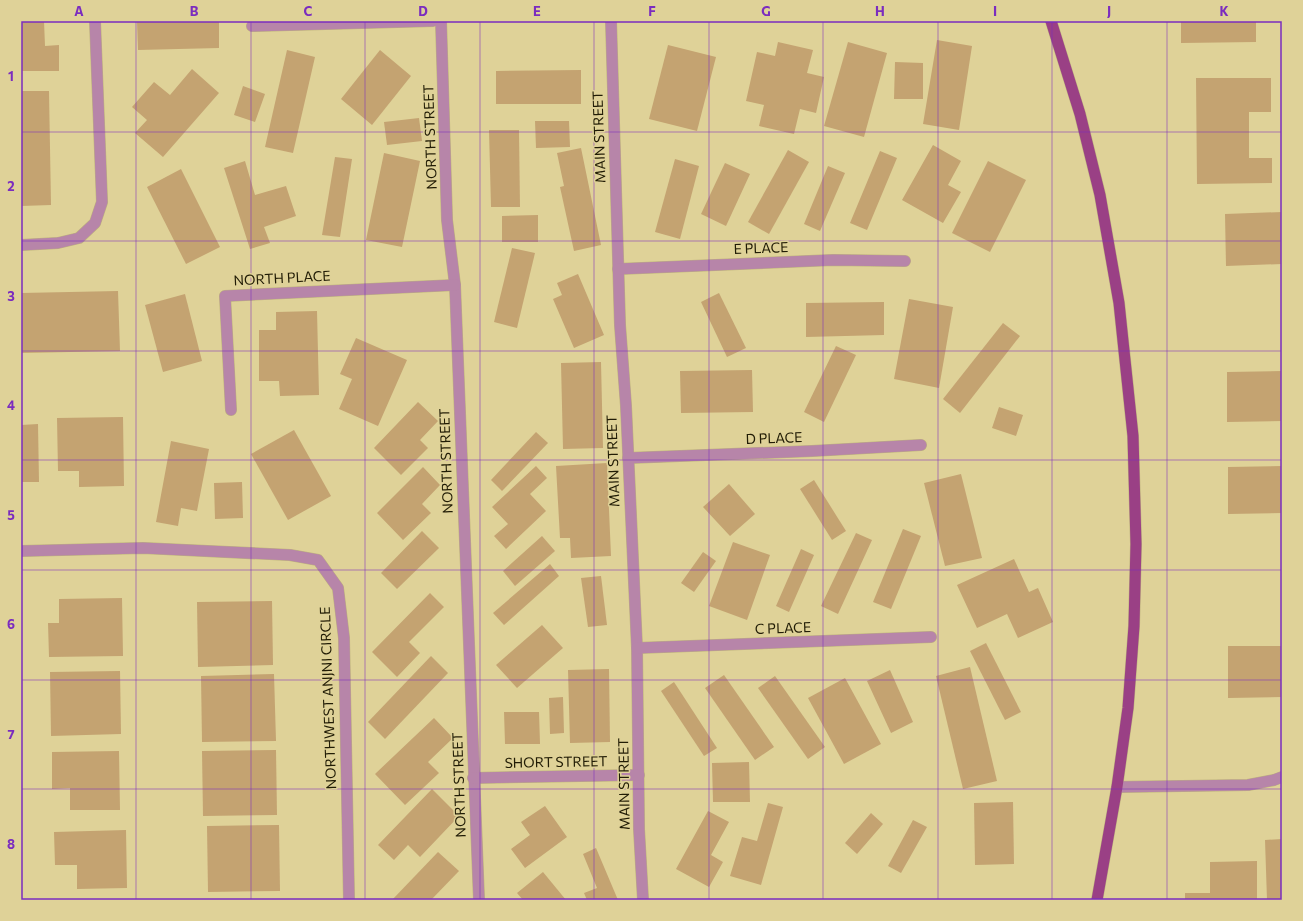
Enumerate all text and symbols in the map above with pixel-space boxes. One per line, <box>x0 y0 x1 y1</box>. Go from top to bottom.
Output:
text: A <box>74 3 84 19</box>
text: B <box>190 3 199 19</box>
text: C <box>304 3 313 19</box>
text: D <box>418 3 428 19</box>
text: E <box>533 3 541 19</box>
text: F <box>648 3 656 19</box>
text: G <box>761 3 771 19</box>
text: H <box>875 3 885 19</box>
text: I <box>993 3 997 19</box>
text: J <box>1107 3 1111 19</box>
text: K <box>1219 3 1229 19</box>
text: 1 <box>8 68 14 84</box>
street label: NORTH STREET <box>419 84 440 190</box>
street label: MAIN STREET <box>588 91 609 183</box>
text: 2 <box>7 178 15 194</box>
street label: E PLACE <box>733 238 789 257</box>
street label: NORTH PLACE <box>233 266 331 289</box>
text: 3 <box>7 288 15 304</box>
text: 4 <box>7 397 15 413</box>
street label: NORTH STREET <box>435 408 456 514</box>
street label: MAIN STREET <box>602 415 623 507</box>
street label: D PLACE <box>745 428 803 447</box>
text: 5 <box>7 507 15 523</box>
street label: NORTHWEST ANJNI CIRCLE <box>316 606 339 790</box>
text: 6 <box>7 616 15 632</box>
street label: C PLACE <box>755 618 811 637</box>
text: 7 <box>7 726 15 742</box>
street label: NORTH STREET <box>448 732 469 838</box>
street label: MAIN STREET <box>614 738 633 830</box>
street label: SHORT STREET <box>504 752 608 771</box>
text: 8 <box>7 836 15 852</box>

